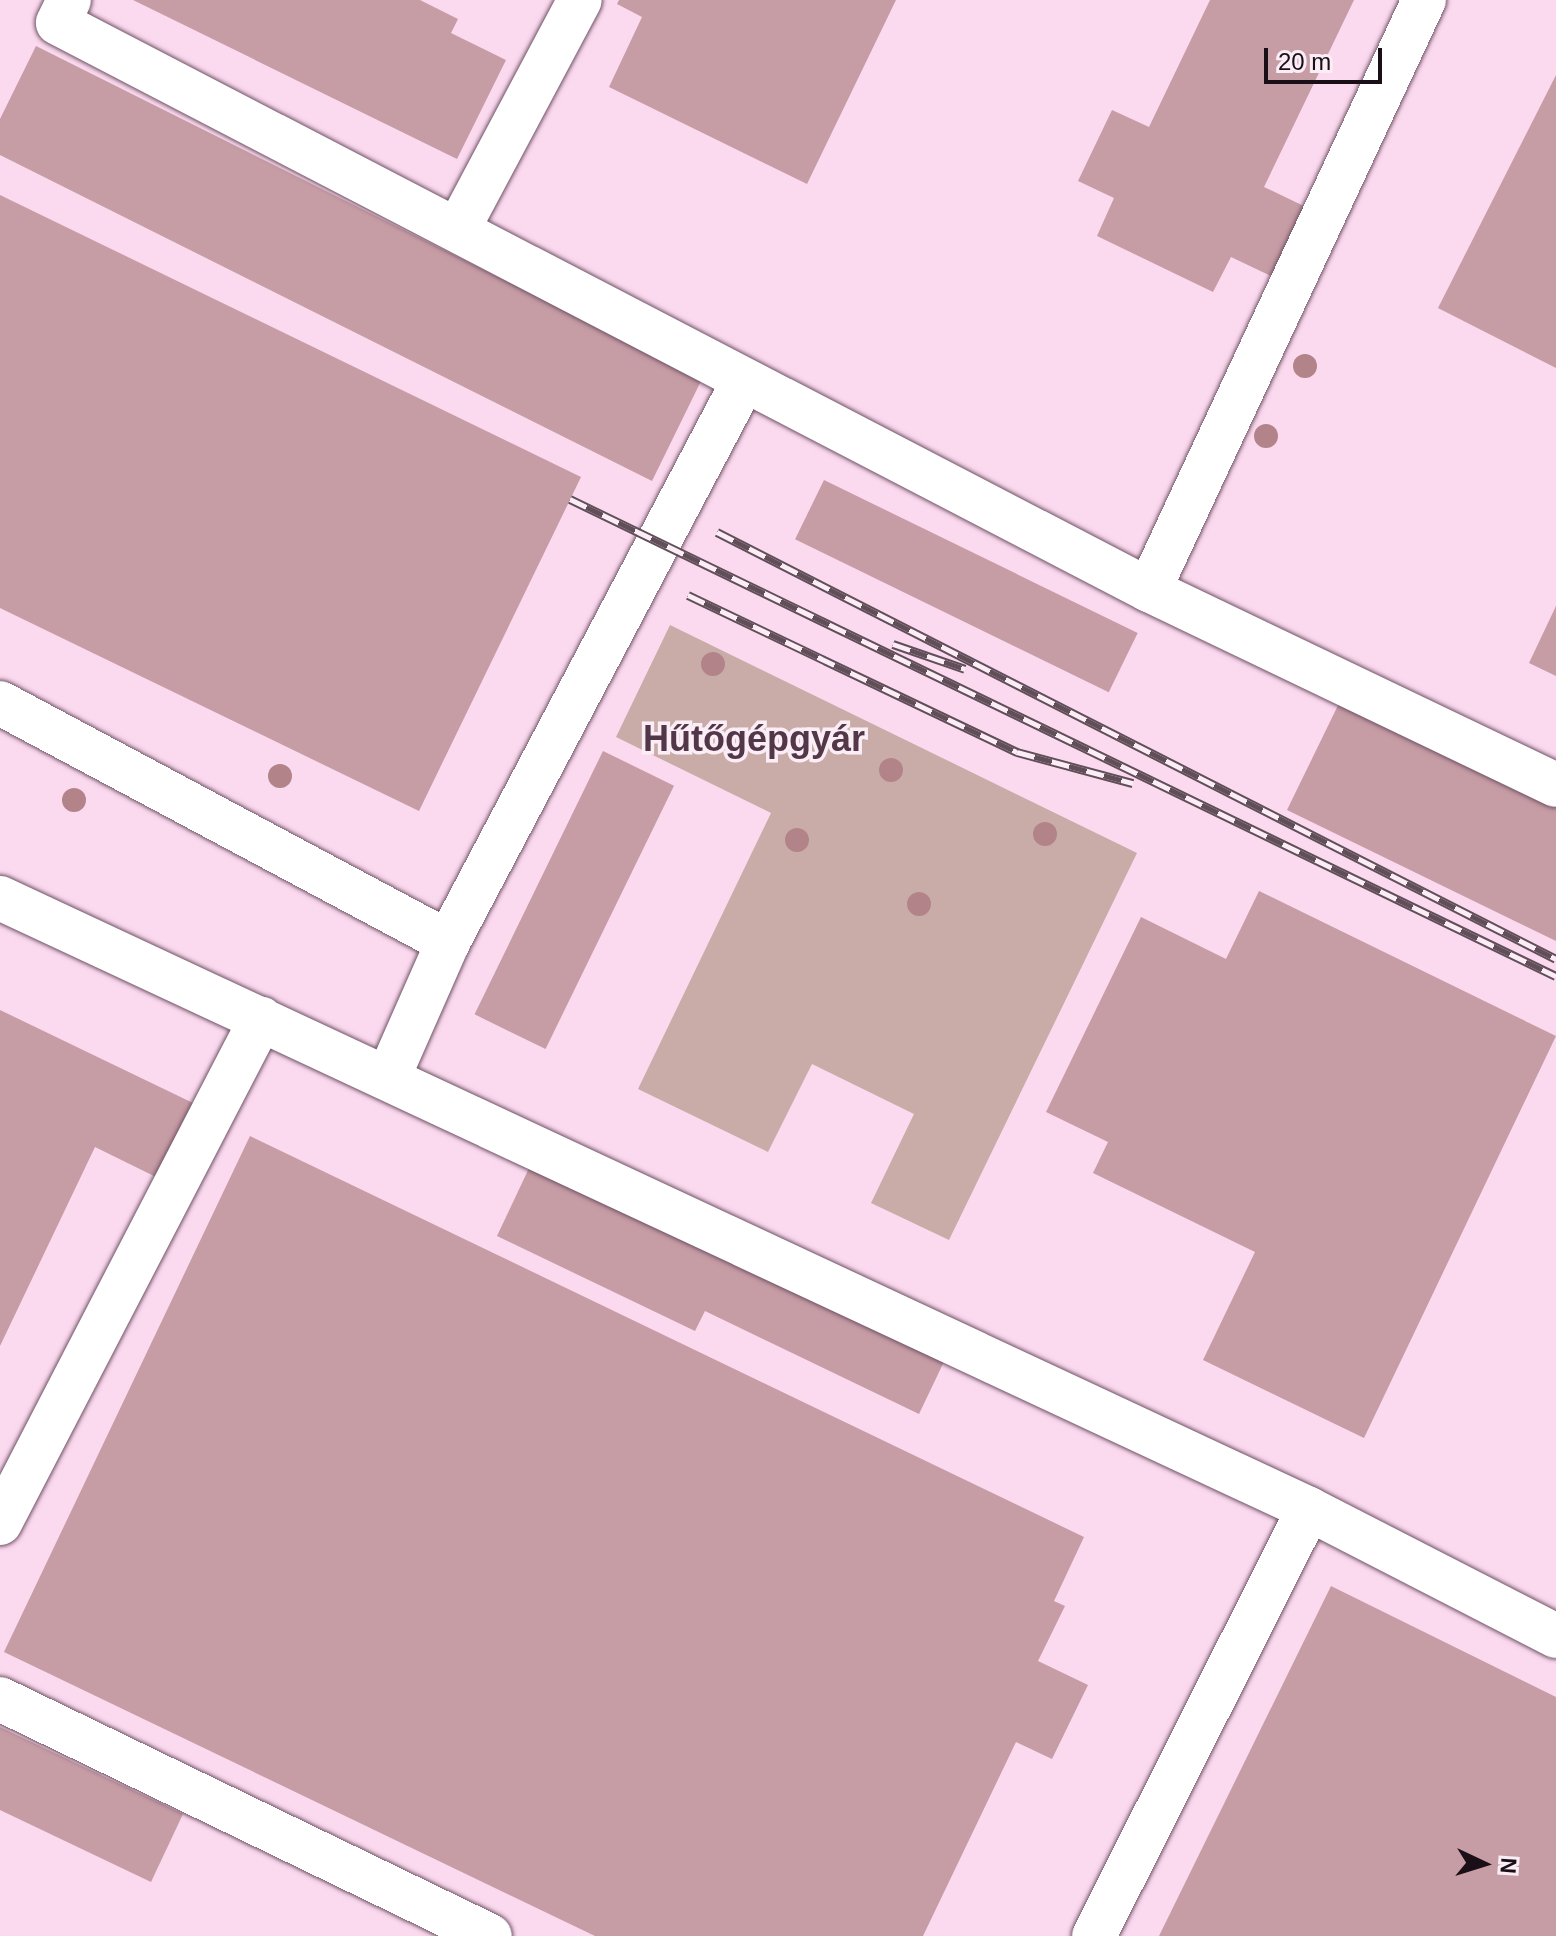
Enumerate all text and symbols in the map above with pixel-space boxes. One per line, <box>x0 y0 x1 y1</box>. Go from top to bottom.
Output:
scale bar <box>1268 32 1386 82</box>
text: 20 m <box>1278 48 1331 75</box>
district label: Hűtőgépgyár <box>643 717 865 761</box>
north arrow <box>1444 1824 1524 1904</box>
text: N <box>1495 1857 1521 1874</box>

